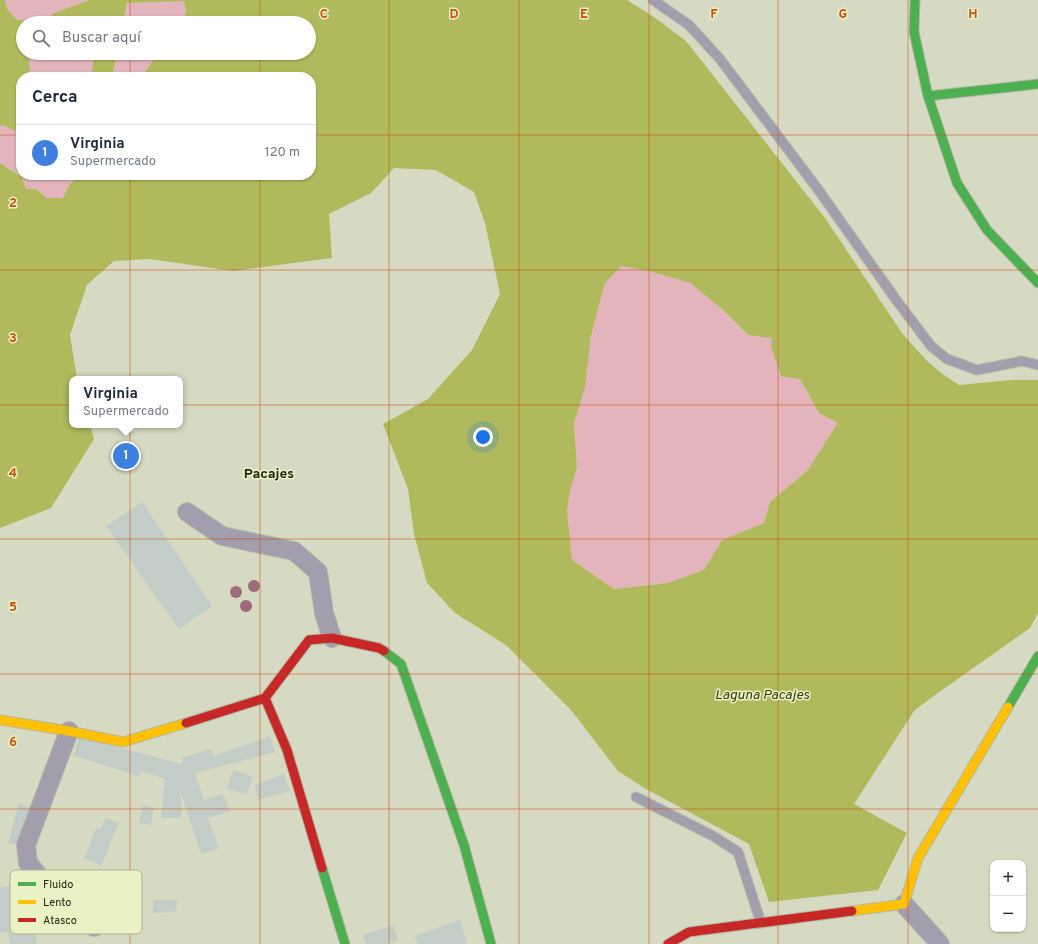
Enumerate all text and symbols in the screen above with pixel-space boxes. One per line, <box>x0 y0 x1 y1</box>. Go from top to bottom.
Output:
text: C <box>320 7 328 23</box>
text: D <box>449 7 459 23</box>
text: E <box>580 7 588 23</box>
text: F <box>710 7 718 23</box>
text: G <box>839 7 848 23</box>
text: H <box>968 7 978 23</box>
search box <box>16 16 316 60</box>
icon: search <box>30 27 52 49</box>
text: Buscar aquí <box>62 29 141 48</box>
text: Cerca <box>32 87 78 109</box>
text: Virginia <box>70 135 125 154</box>
text: 1 <box>42 145 48 161</box>
text: 120 m <box>265 145 300 161</box>
text: Supermercado <box>70 154 156 170</box>
text: 2 <box>9 196 17 212</box>
text: 3 <box>9 331 17 347</box>
popup <box>69 376 183 428</box>
text: Virginia <box>83 385 138 404</box>
text: Supermercado <box>83 404 169 420</box>
your location <box>473 427 493 447</box>
pin: 1 <box>113 441 139 471</box>
text: 4 <box>9 466 17 482</box>
district label: Pacajes <box>244 466 294 483</box>
text: 5 <box>9 600 17 616</box>
water label: Laguna Pacajes <box>715 687 810 704</box>
text: 6 <box>9 735 17 751</box>
map controls <box>990 860 1026 932</box>
button: + <box>990 860 1026 896</box>
legend <box>10 870 142 934</box>
text: Fluido <box>43 878 73 892</box>
text: Lento <box>43 896 71 910</box>
button: − <box>990 896 1026 932</box>
text: Atasco <box>43 914 77 928</box>

